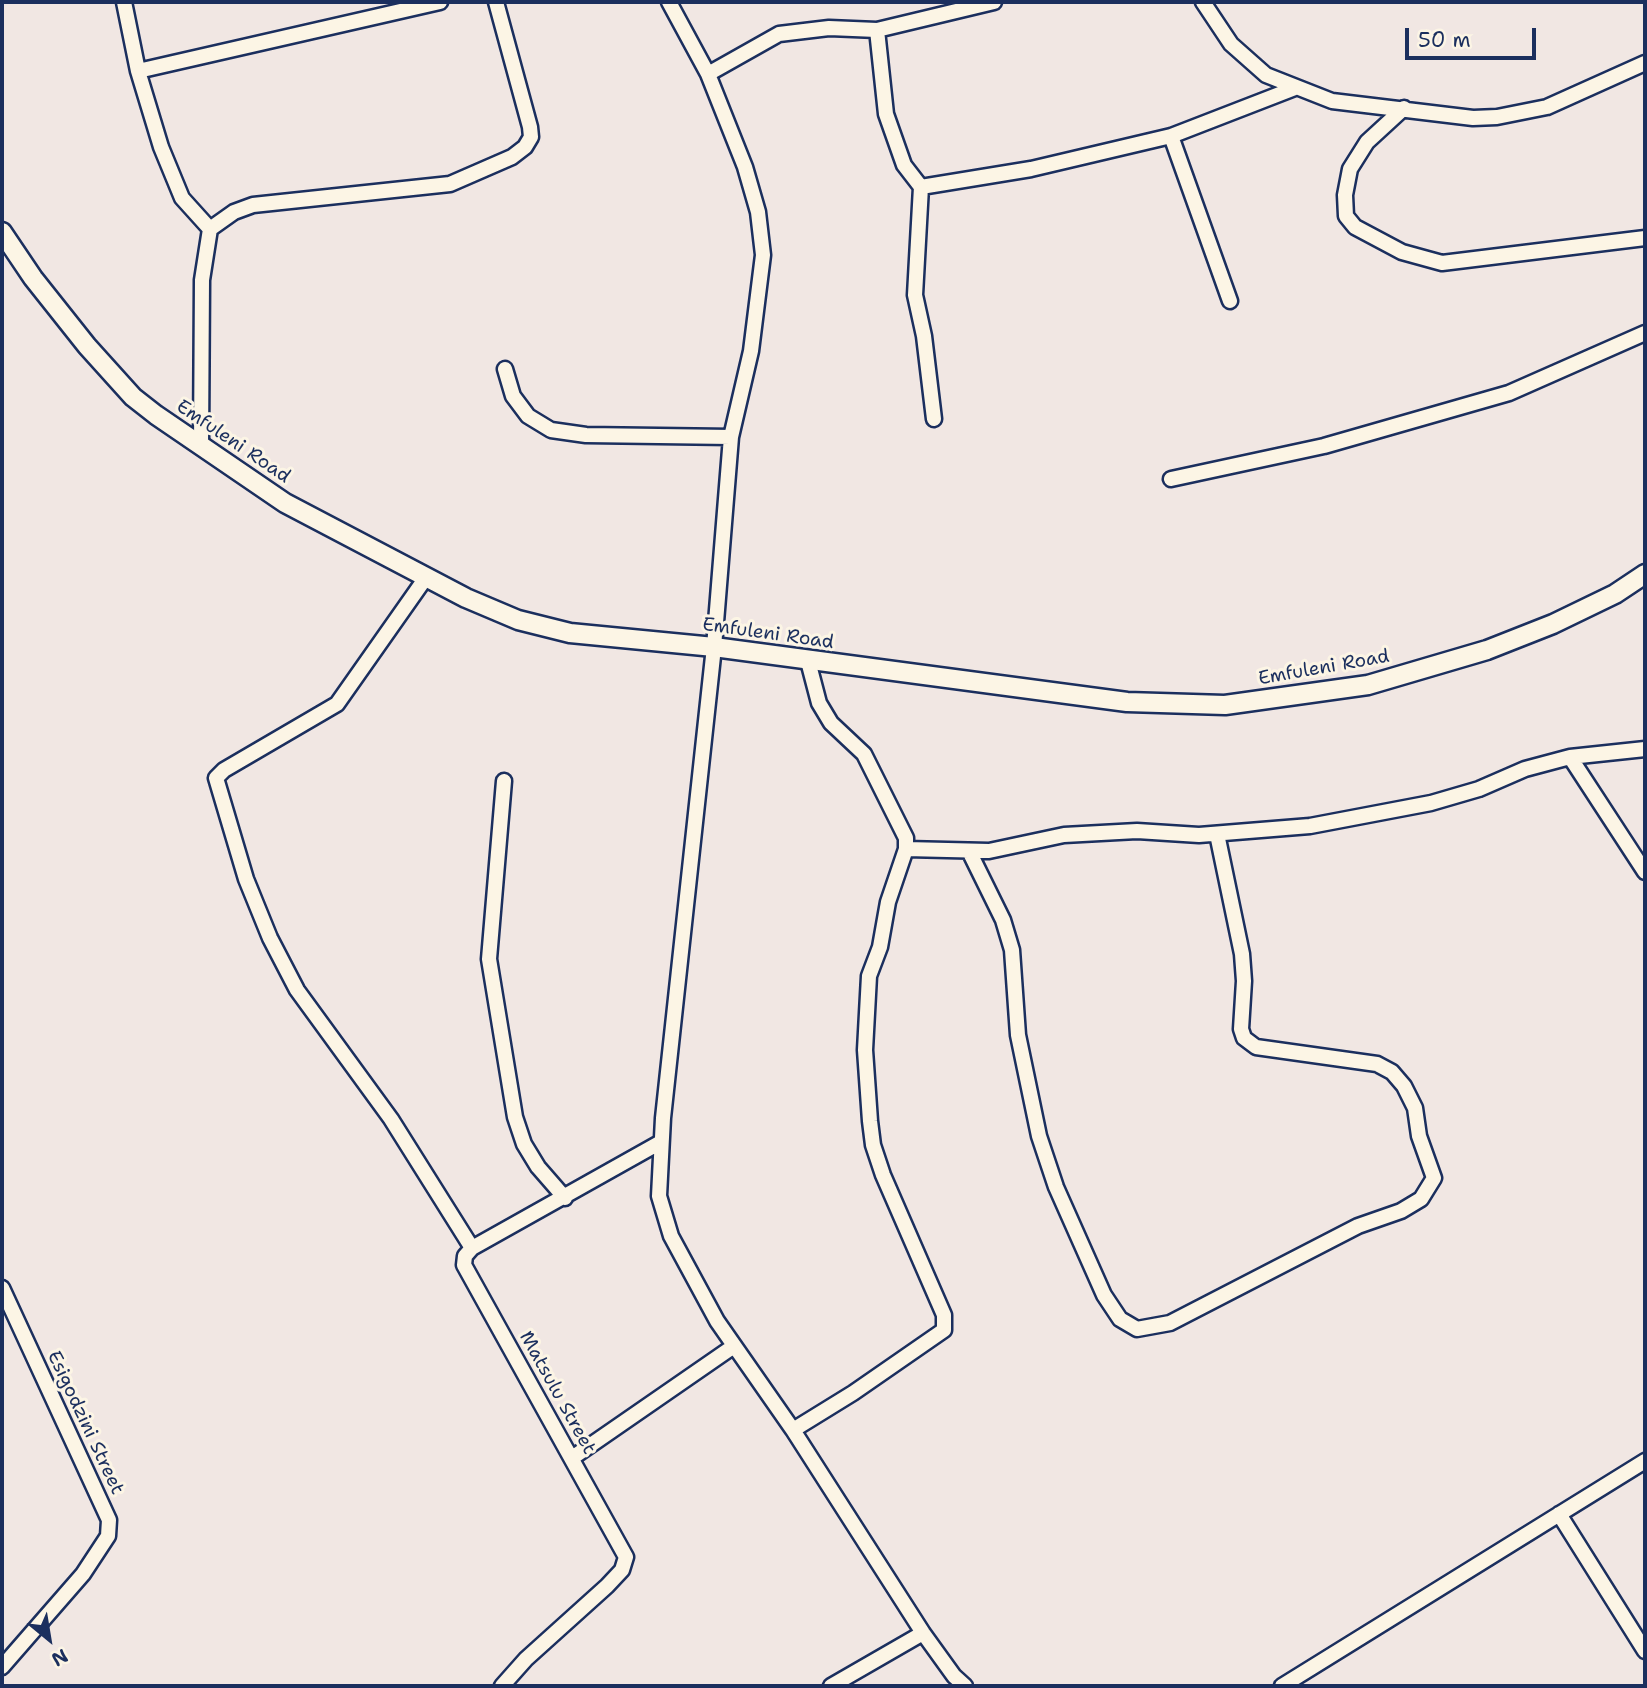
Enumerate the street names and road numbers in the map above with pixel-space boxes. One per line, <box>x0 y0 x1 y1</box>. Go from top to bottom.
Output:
street label: Emfuleni Road <box>172 395 294 489</box>
street label: Emfuleni Road <box>701 613 835 655</box>
street label: Emfuleni Road <box>1257 645 1391 691</box>
street label: Matsulu Street <box>514 1328 600 1458</box>
street label: Esigodzini Street <box>42 1348 128 1498</box>

